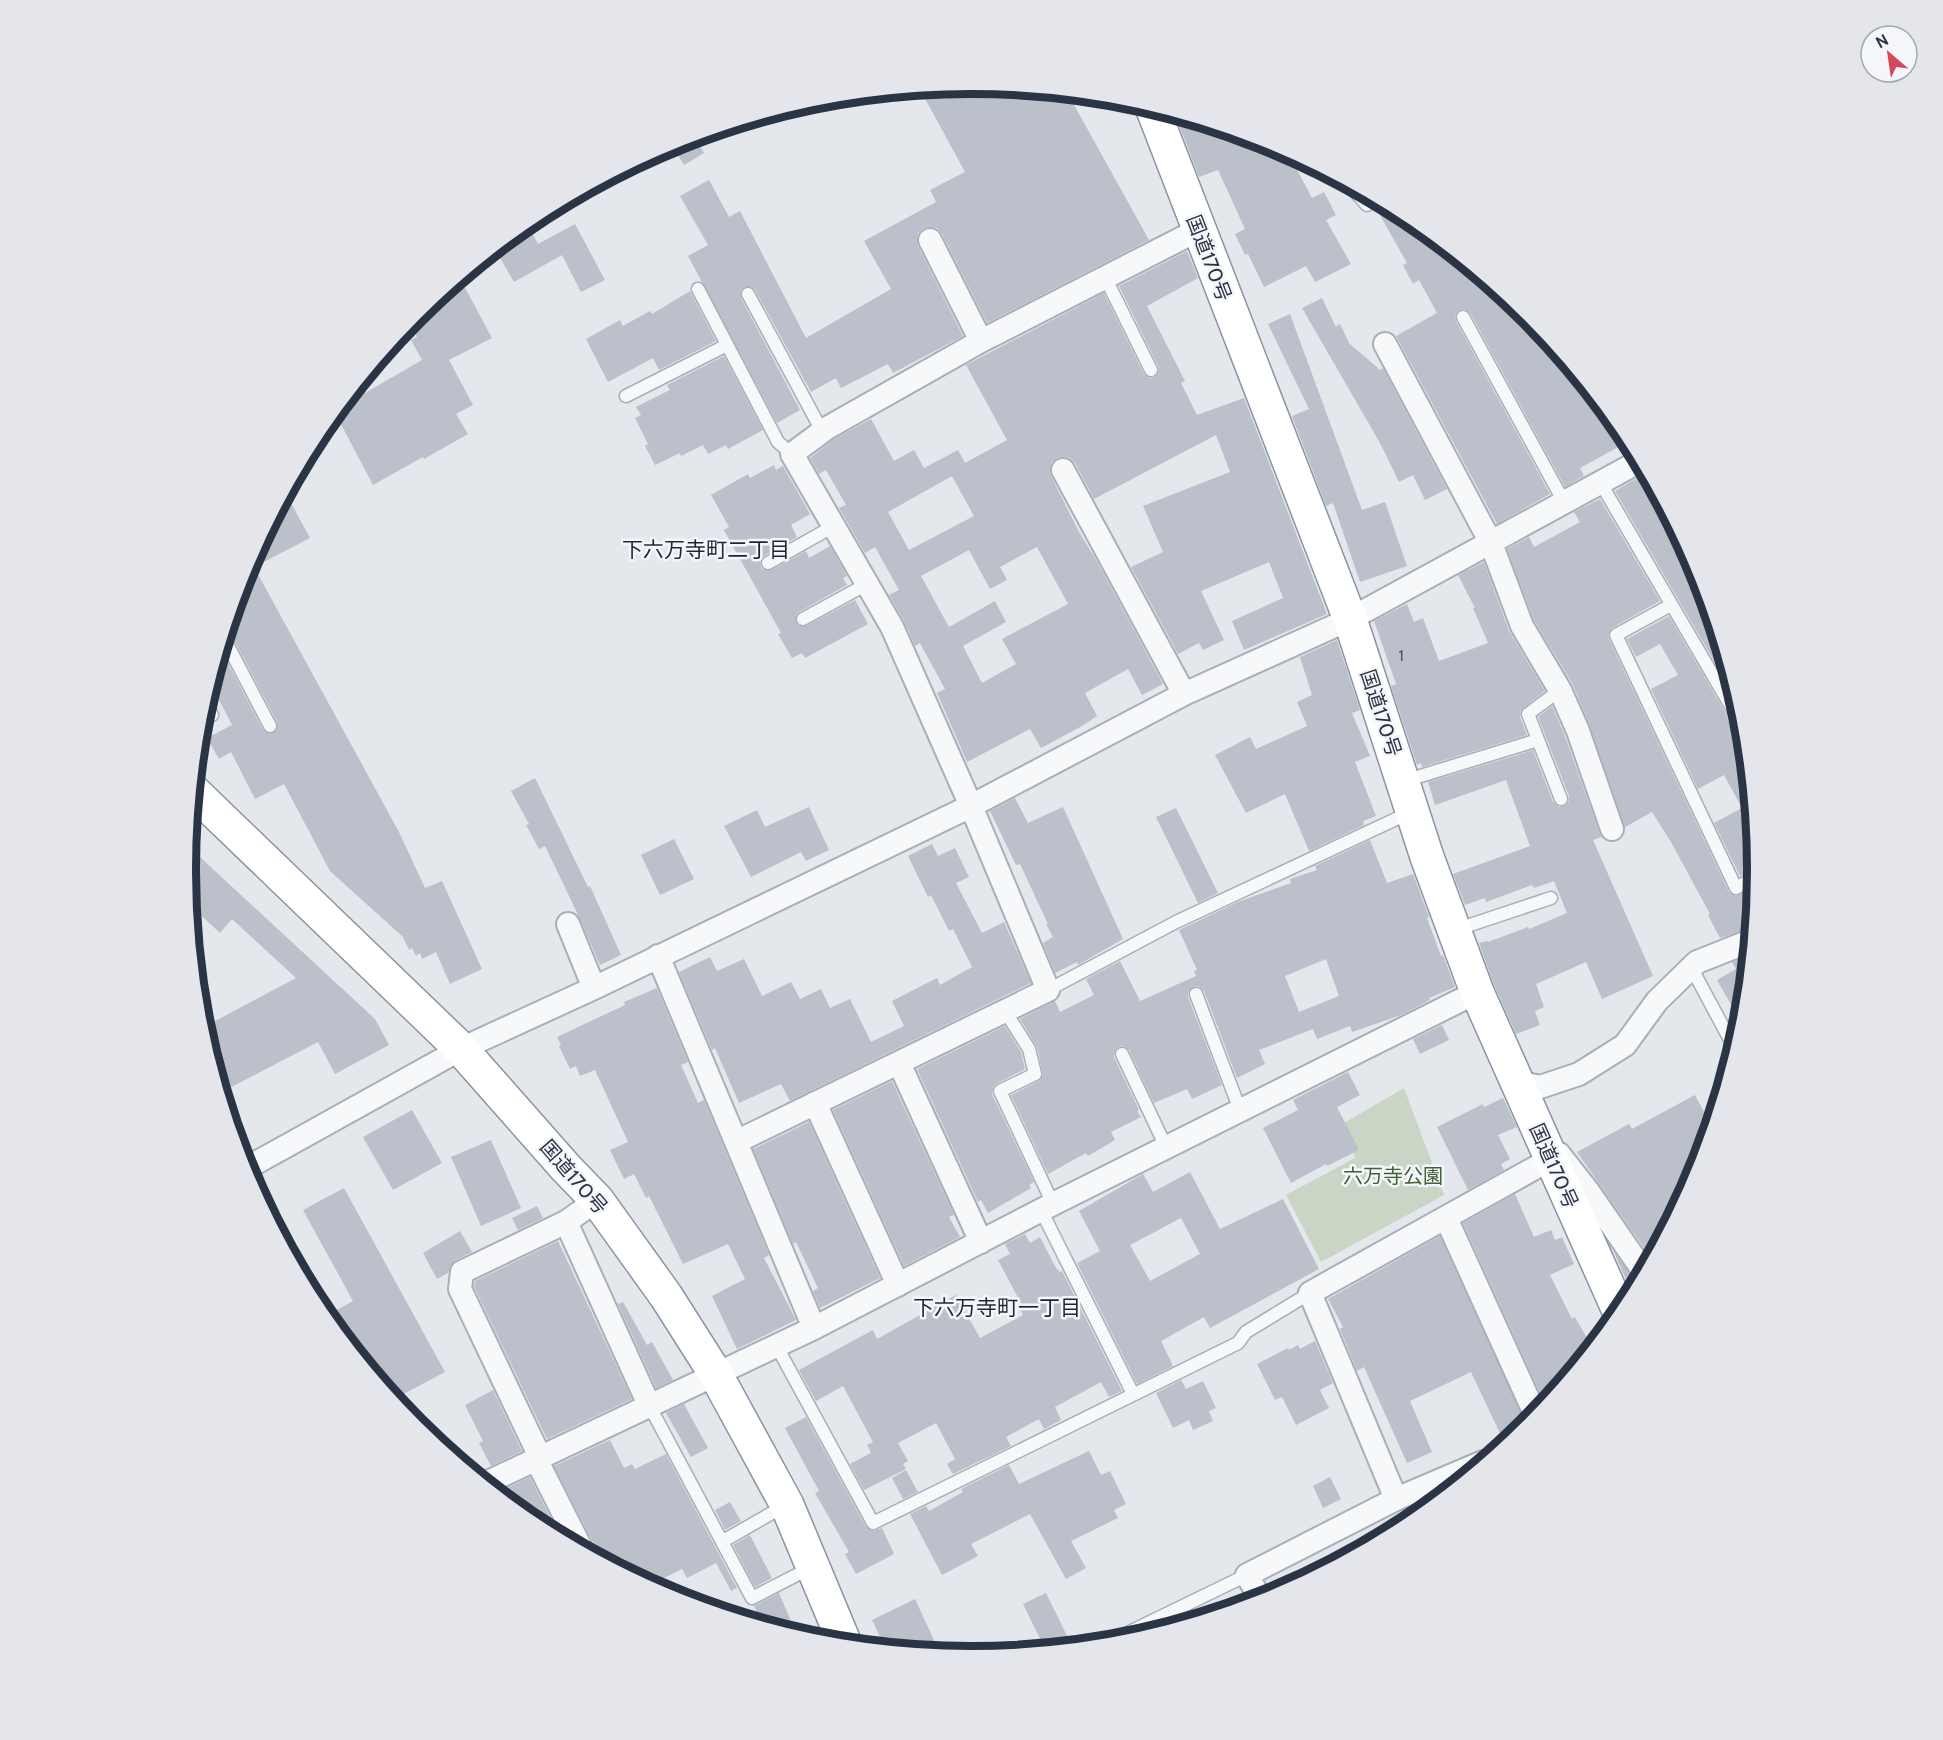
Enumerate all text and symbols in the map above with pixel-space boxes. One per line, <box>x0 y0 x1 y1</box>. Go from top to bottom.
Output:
north arrow <box>1859 24 1919 84</box>
text: N <box>1872 30 1892 52</box>
street label: 国道170号 <box>1182 212 1236 304</box>
district label: 下六万寺町二丁目 <box>622 537 790 562</box>
house number: 1 <box>1398 646 1404 665</box>
street label: 国道170号 <box>1356 666 1406 760</box>
street label: 国道170号 <box>1525 1120 1583 1212</box>
street label: 国道170号 <box>535 1135 613 1219</box>
park label: 六万寺公園 <box>1343 1164 1443 1188</box>
district label: 下六万寺町一丁目 <box>913 1295 1081 1320</box>

